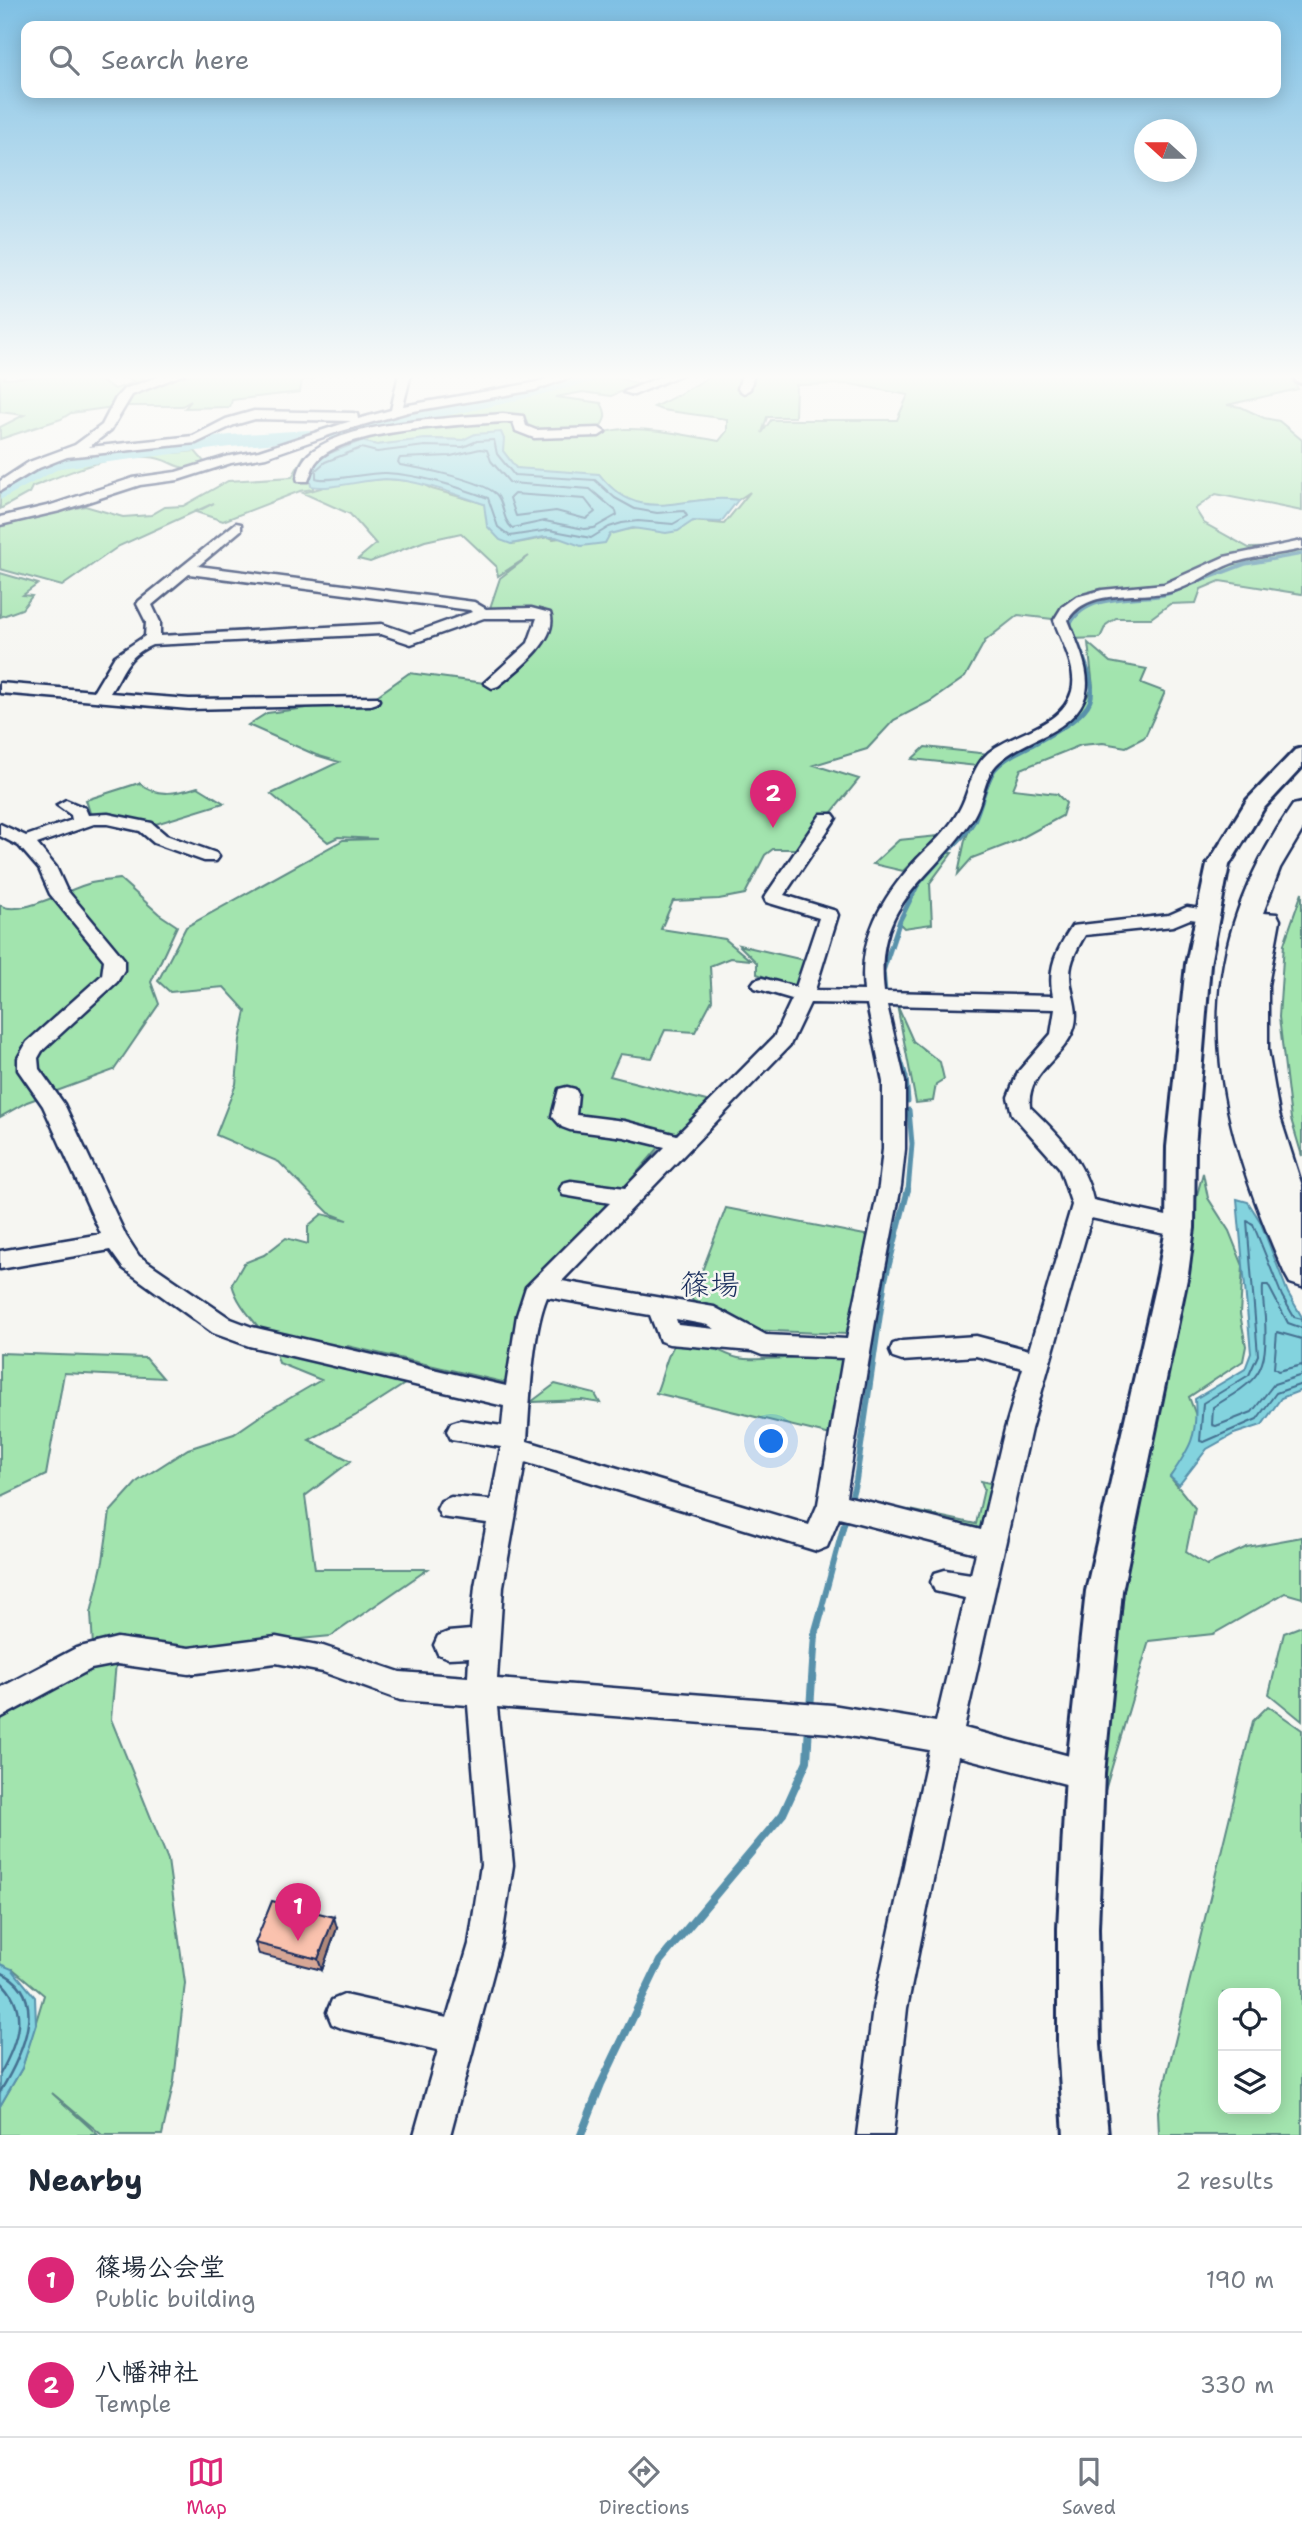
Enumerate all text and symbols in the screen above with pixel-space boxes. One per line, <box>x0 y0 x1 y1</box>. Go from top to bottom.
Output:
search box <box>21 21 1281 98</box>
icon: search <box>45 41 83 79</box>
text: Search here <box>101 42 250 77</box>
north arrow <box>1134 119 1197 182</box>
pin: 2 <box>750 770 796 828</box>
district label: 篠場 <box>680 1264 740 1305</box>
your location <box>754 1424 788 1458</box>
pin: 1 <box>275 1883 321 1941</box>
map controls <box>1218 1988 1281 2114</box>
button: locate <box>1218 1988 1281 2051</box>
button: layers <box>1218 2051 1281 2114</box>
text: Nearby <box>28 2160 143 2201</box>
text: 2 results <box>1175 2166 1274 2196</box>
text: 篠場公会堂 <box>95 2249 225 2284</box>
text: 1 <box>46 2265 56 2295</box>
text: 190 m <box>1206 2265 1274 2295</box>
text: Public building <box>95 2284 255 2314</box>
text: 八幡神社 <box>95 2354 199 2389</box>
text: 2 <box>43 2370 59 2400</box>
text: 330 m <box>1200 2370 1274 2400</box>
text: Temple <box>95 2389 172 2419</box>
tab: Map <box>186 2453 227 2520</box>
tab: Directions <box>599 2453 690 2520</box>
tab: Saved <box>1062 2453 1116 2520</box>

